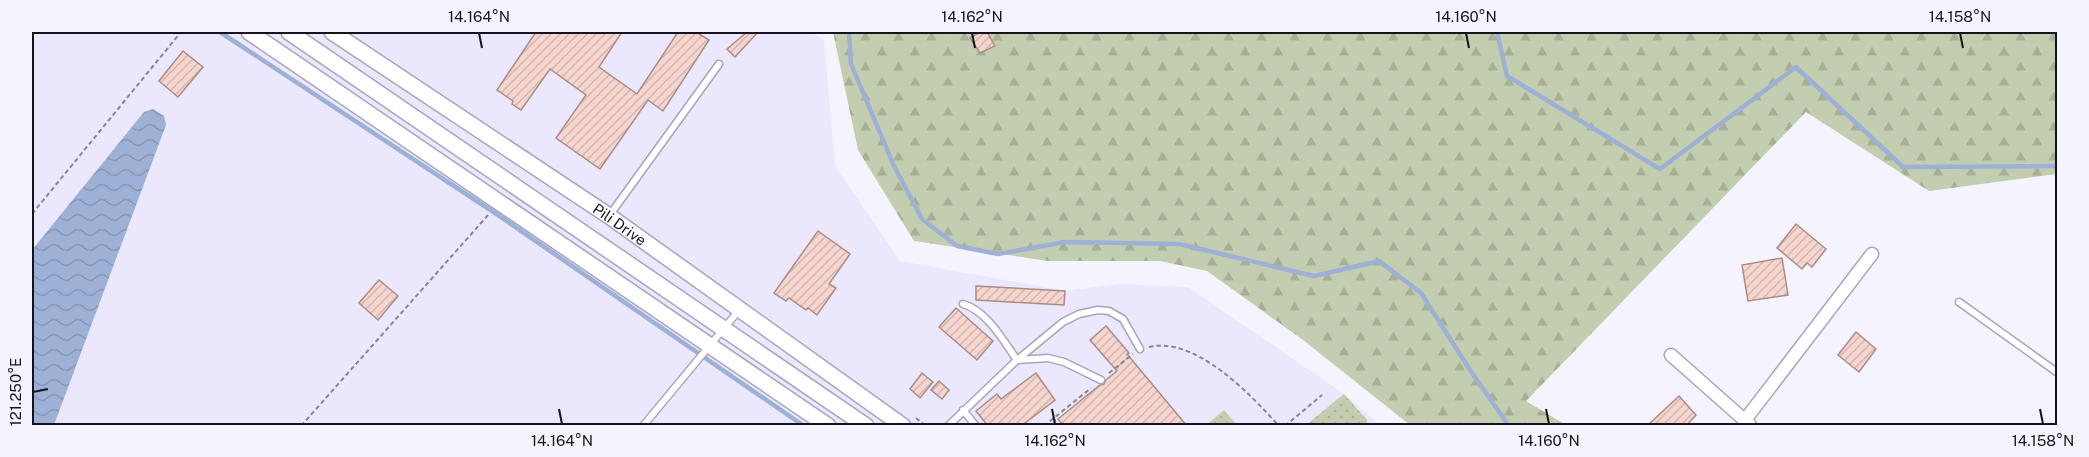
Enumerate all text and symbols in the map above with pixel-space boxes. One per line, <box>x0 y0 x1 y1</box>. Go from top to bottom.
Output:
text: 14.164°N <box>448 8 510 25</box>
text: 14.162°N <box>941 8 1003 25</box>
text: 14.160°N <box>1435 8 1497 25</box>
text: 14.158°N <box>1929 8 1991 25</box>
street label: Pili Drive <box>590 199 650 249</box>
text: 121.250°E <box>7 358 24 426</box>
text: 14.164°N <box>531 432 593 449</box>
text: 14.162°N <box>1024 432 1086 449</box>
text: 14.160°N <box>1518 432 1580 449</box>
text: 14.158°N <box>2012 432 2074 449</box>

